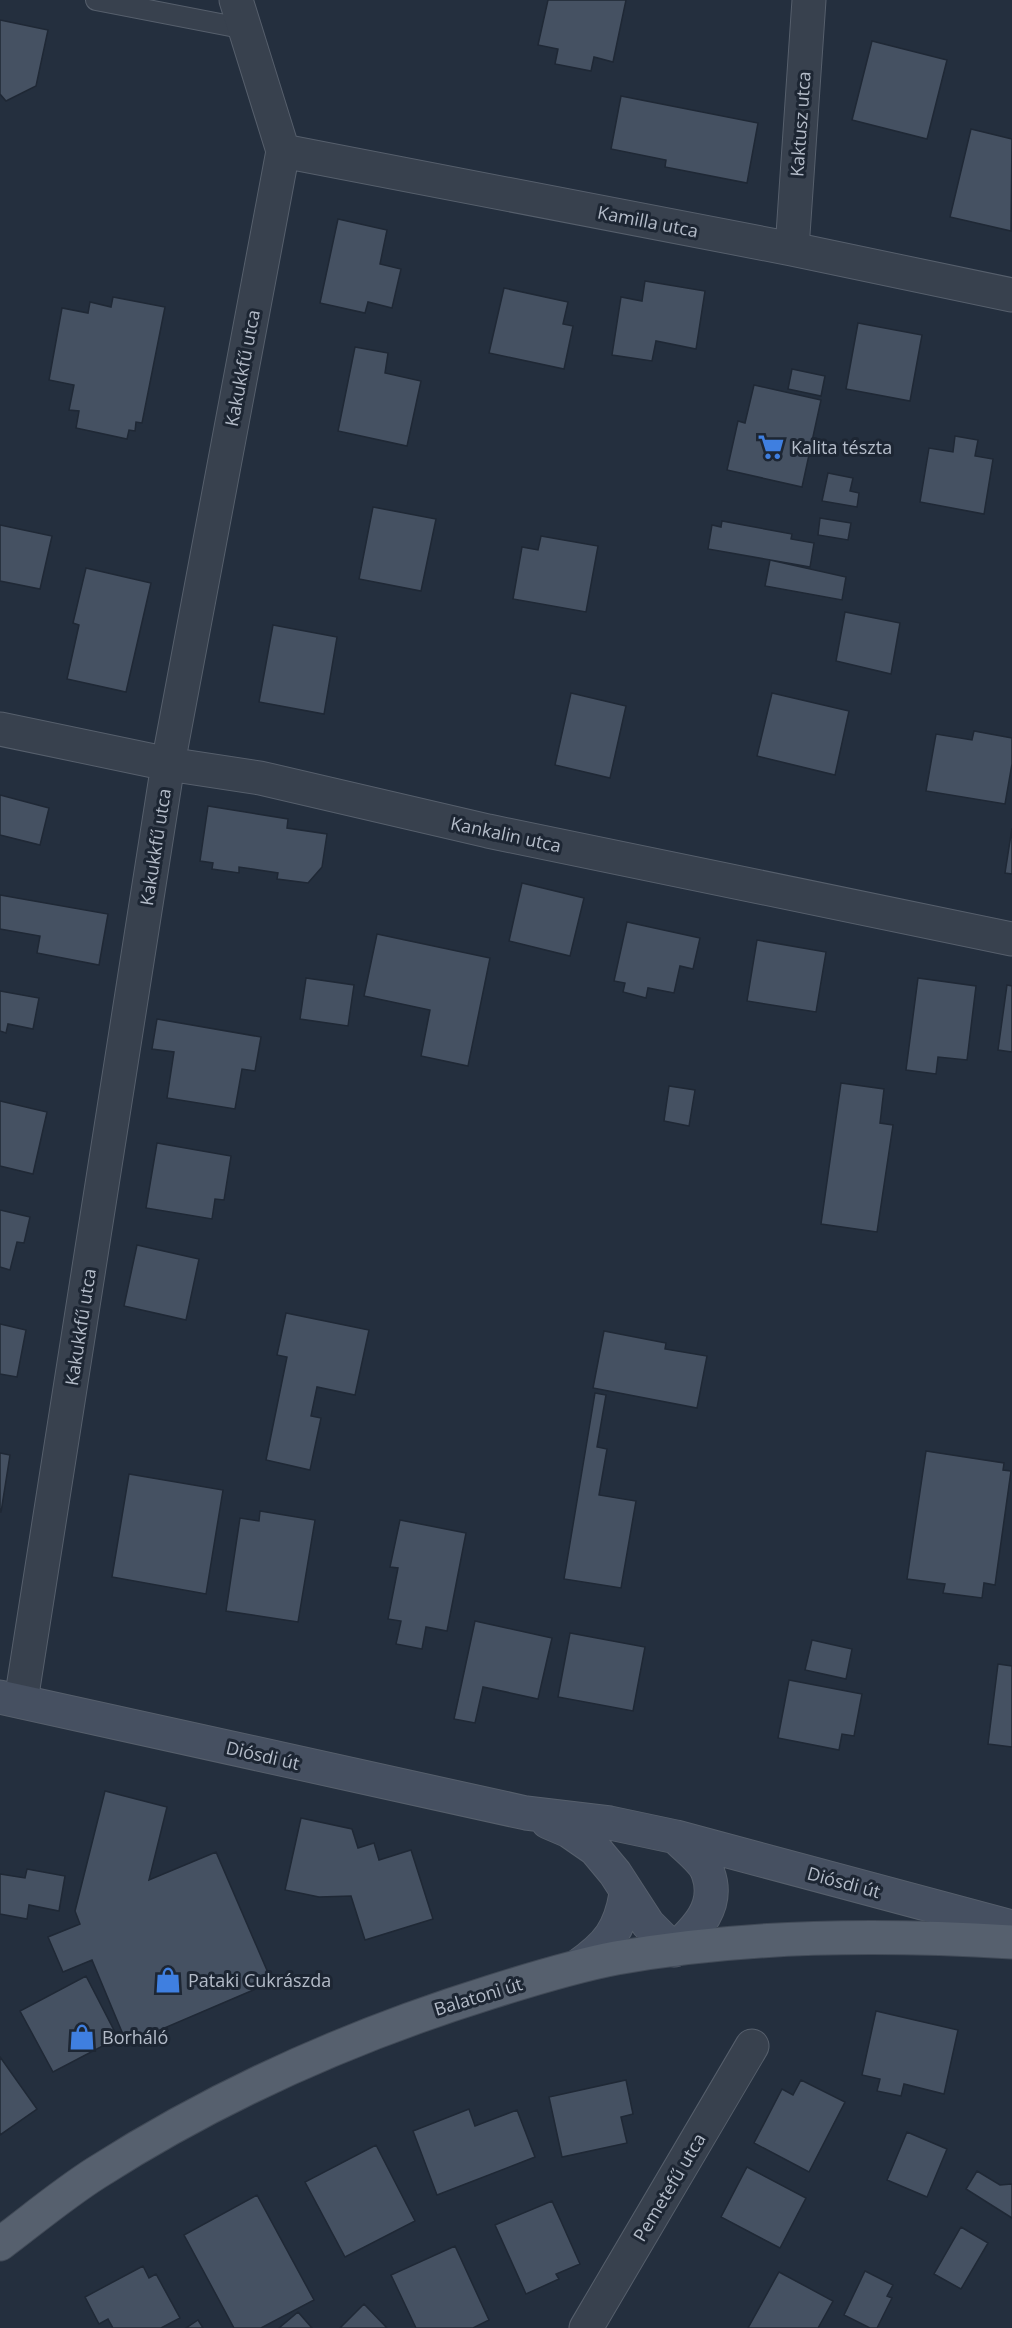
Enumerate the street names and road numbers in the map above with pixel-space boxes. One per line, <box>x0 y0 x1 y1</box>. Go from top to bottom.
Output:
street label: Kaktusz utca <box>784 70 816 178</box>
street label: Kamilla utca <box>596 199 700 243</box>
street label: Kakukkfű utca <box>219 308 265 428</box>
street label: Kakukkfű utca <box>134 787 176 907</box>
street label: Kankalin utca <box>449 811 563 857</box>
street label: Kakukkfű utca <box>59 1267 101 1387</box>
street label: Diósdi út <box>224 1735 302 1775</box>
street label: Diósdi út <box>805 1861 883 1903</box>
street label: Balatoni út <box>431 1971 525 2021</box>
street label: Pemetefű utca <box>627 2128 711 2246</box>

